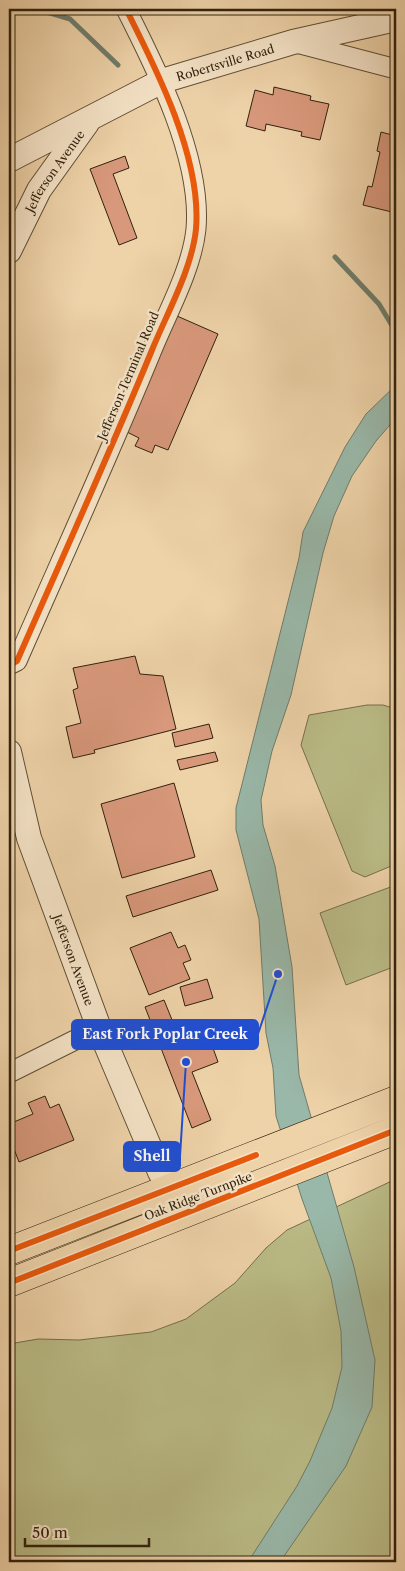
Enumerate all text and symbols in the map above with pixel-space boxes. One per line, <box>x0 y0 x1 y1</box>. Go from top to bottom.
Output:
street label: Robertsville Road <box>174 40 276 84</box>
street label: Jefferson Avenue <box>21 127 87 217</box>
street label: Jefferson Terminal Road <box>93 309 162 444</box>
street label: Jefferson Avenue <box>49 910 98 1008</box>
callout: East Fork Poplar Creek <box>72 1020 258 1049</box>
text: East Fork Poplar Creek <box>82 1025 249 1043</box>
callout: Shell <box>124 1142 180 1171</box>
text: Shell <box>134 1147 170 1165</box>
street label: Oak Ridge Turnpike <box>142 1168 254 1224</box>
scale bar <box>25 1516 149 1548</box>
text: 50 m <box>32 1523 68 1542</box>

